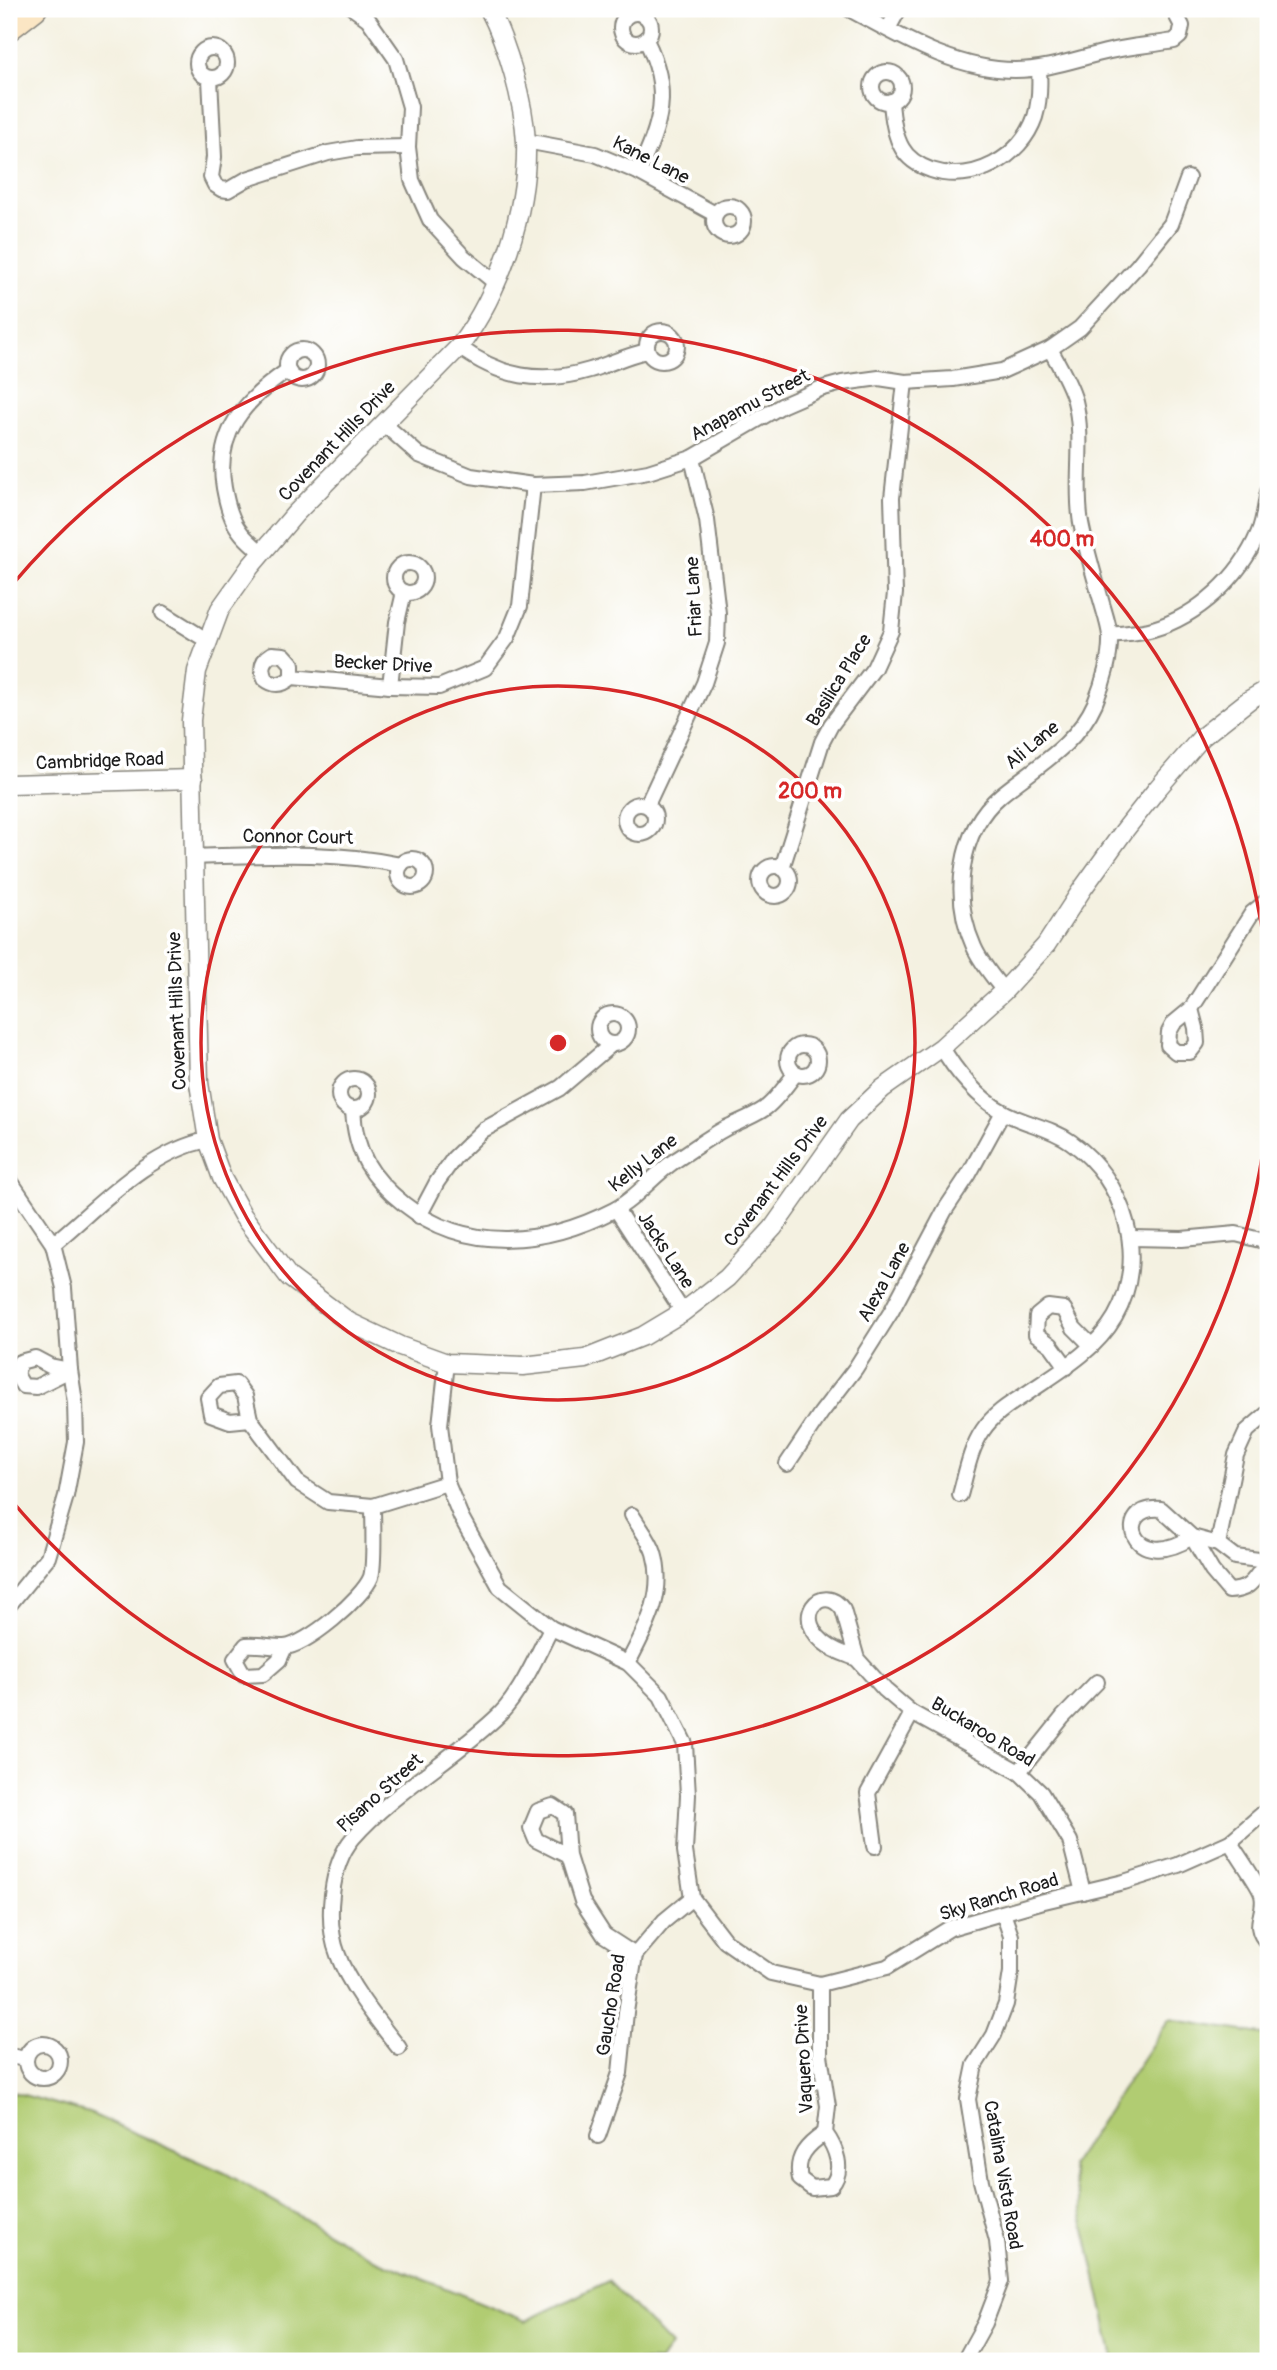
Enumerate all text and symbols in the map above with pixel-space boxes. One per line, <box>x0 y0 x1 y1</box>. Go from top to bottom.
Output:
street label: Kane Lane <box>609 130 694 190</box>
street label: Anapamu Street <box>686 363 814 447</box>
street label: Covenant Hills Drive <box>273 375 401 506</box>
text: 400 m <box>1030 526 1094 553</box>
street label: Friar Lane <box>680 556 708 638</box>
street label: Basilica Place <box>801 629 877 731</box>
street label: Becker Drive <box>333 649 433 679</box>
street label: Ali Lane <box>1000 715 1065 775</box>
street label: Cambridge Road <box>35 747 165 775</box>
text: 200 m <box>778 778 842 805</box>
street label: Connor Court <box>242 824 354 850</box>
street label: Covenant Hills Drive <box>162 931 192 1091</box>
centre of rings <box>546 1031 570 1055</box>
street label: Covenant Hills Drive <box>719 1110 834 1252</box>
street label: Kelly Lane <box>604 1128 683 1197</box>
street label: Jacks Lane <box>632 1207 700 1294</box>
street label: Alexa Lane <box>852 1237 916 1326</box>
street label: Buckaroo Road <box>927 1692 1039 1772</box>
street label: Pisano Street <box>332 1748 428 1838</box>
street label: Sky Ranch Road <box>937 1868 1061 1926</box>
street label: Gaucho Road <box>591 1952 631 2058</box>
street label: Vaquero Drive <box>789 2003 819 2114</box>
street label: Catalina Vista Road <box>978 2098 1028 2252</box>

